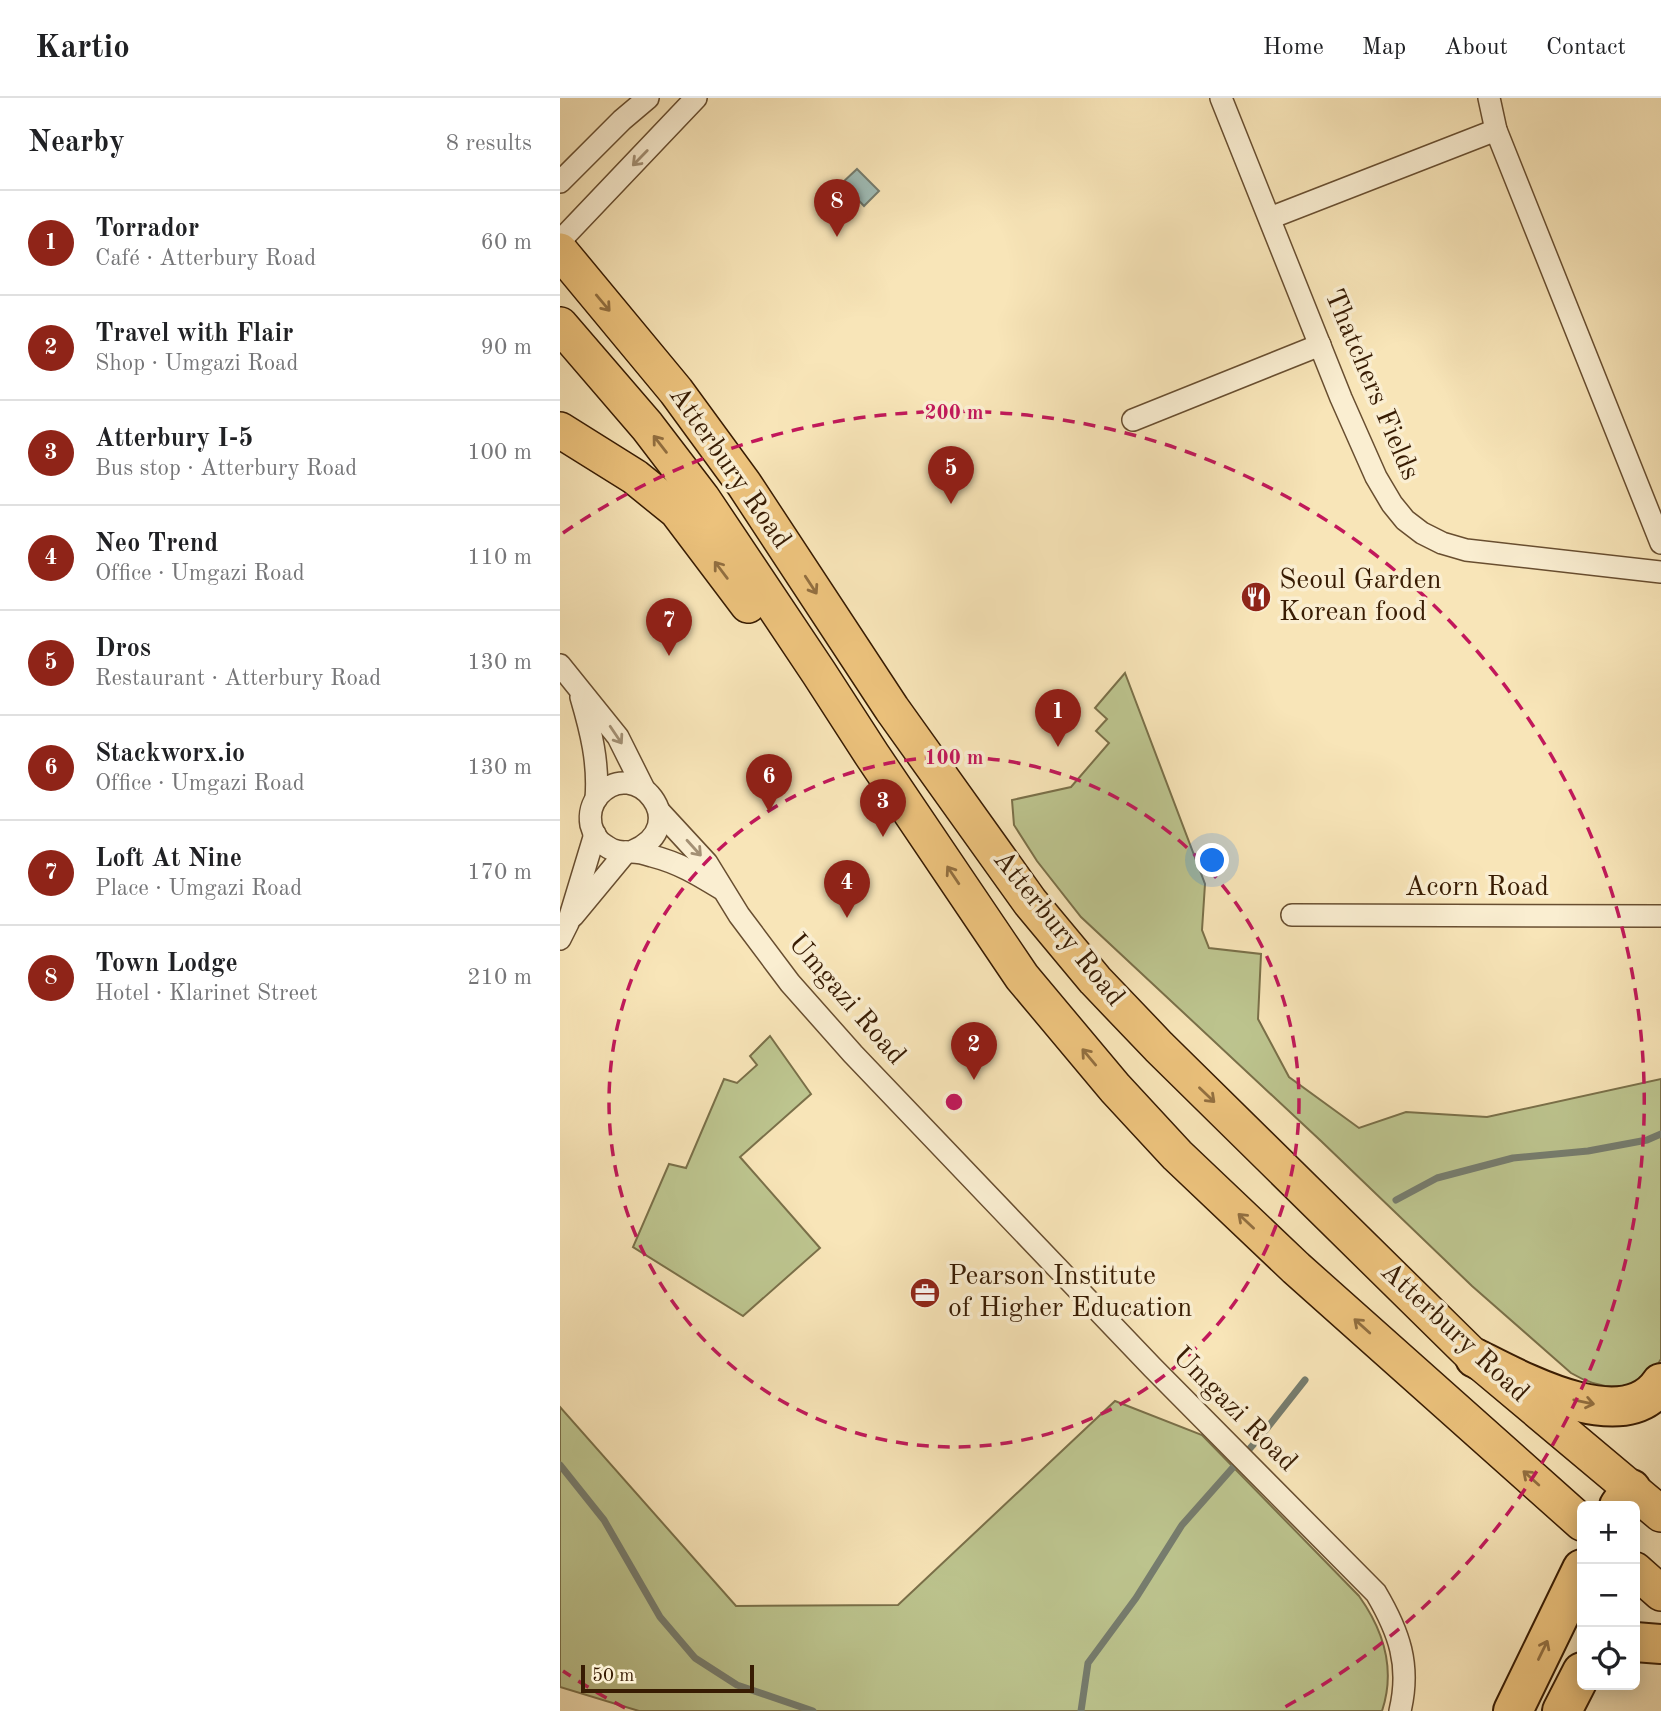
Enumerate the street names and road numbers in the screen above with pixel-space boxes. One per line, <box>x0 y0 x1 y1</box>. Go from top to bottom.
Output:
street label: Thatchers Fields <box>1318 285 1424 485</box>
street label: Atterbury Road <box>663 382 795 554</box>
street label: Atterbury Road <box>987 846 1129 1012</box>
street label: Acorn Road <box>1405 874 1549 902</box>
street label: Umgazi Road <box>782 929 910 1071</box>
street label: Atterbury Road <box>1375 1258 1533 1408</box>
street label: Umgazi Road <box>1166 1342 1302 1478</box>

